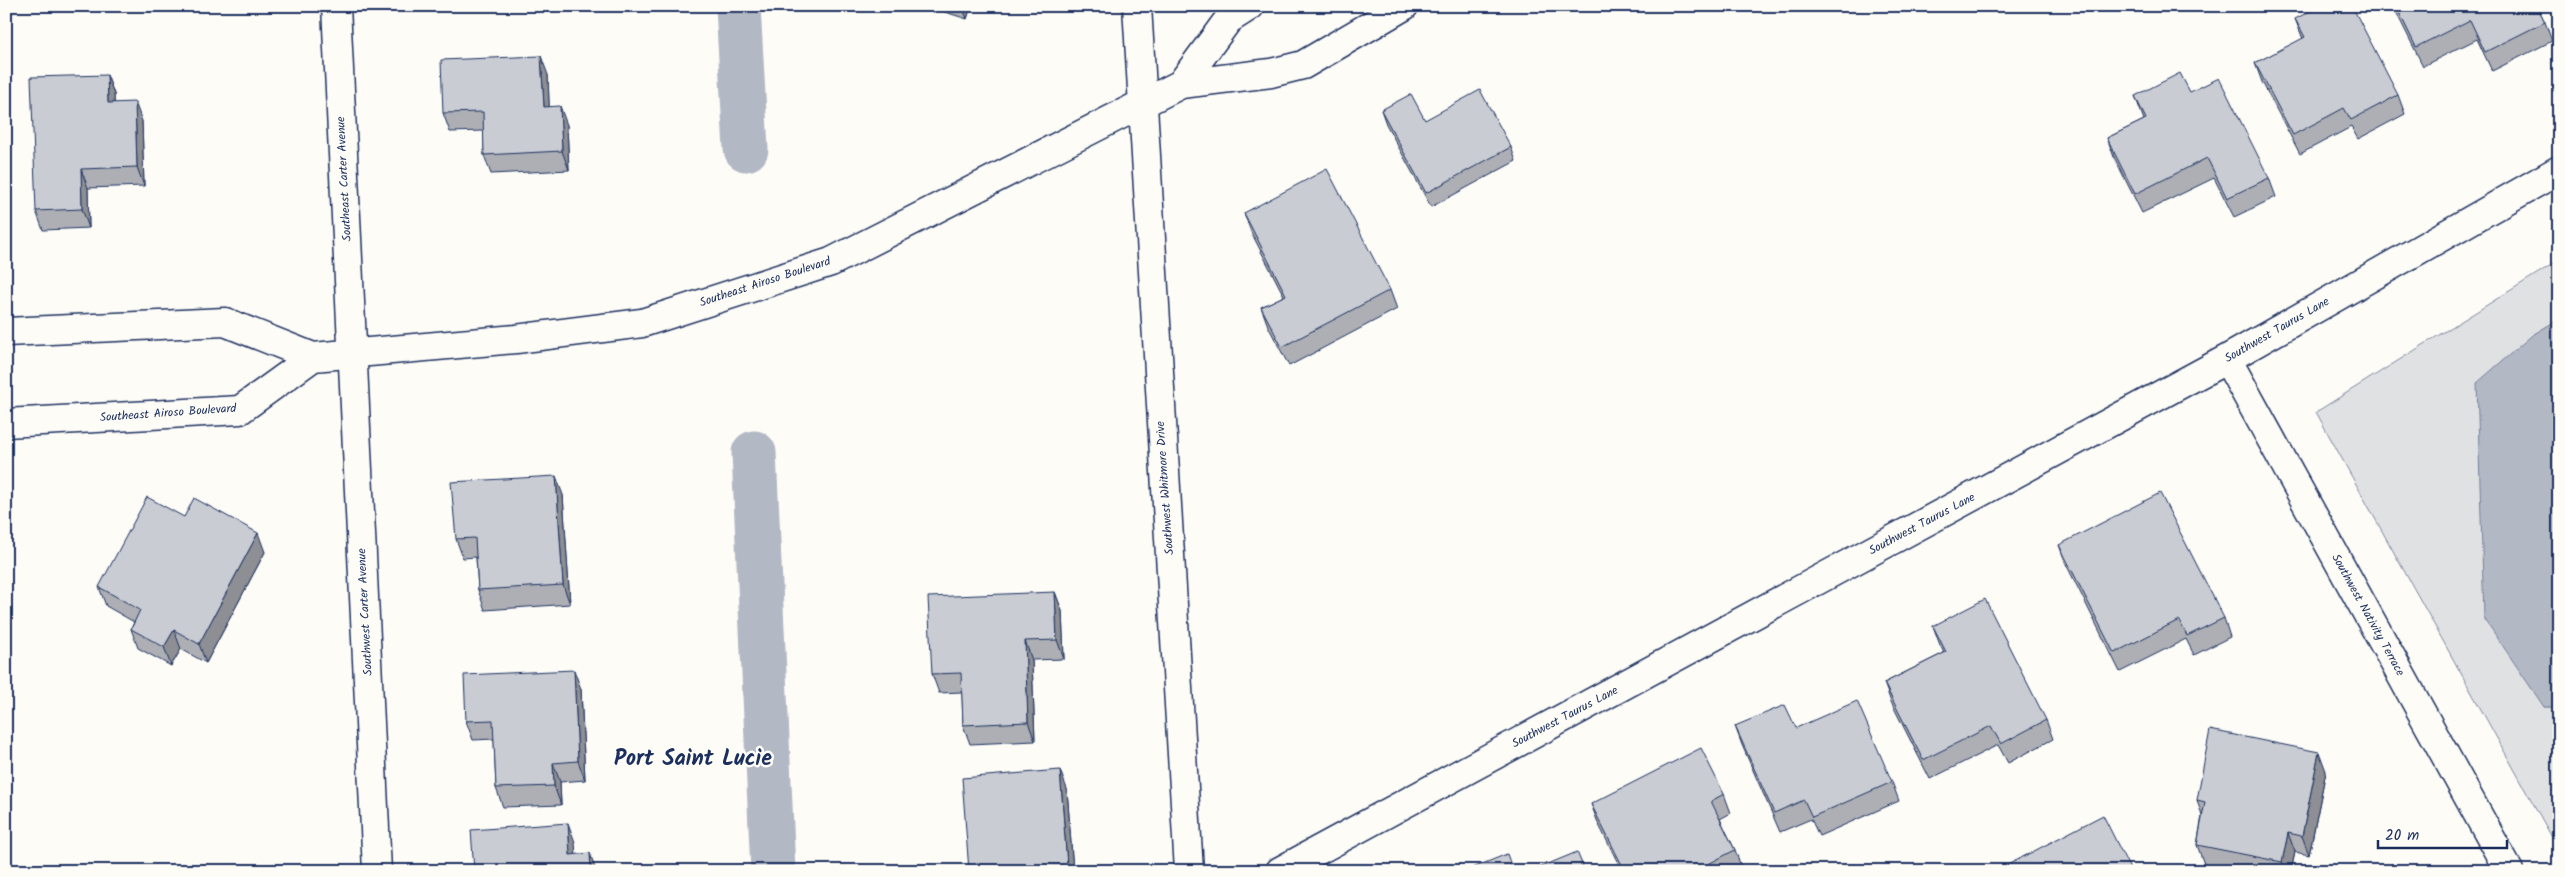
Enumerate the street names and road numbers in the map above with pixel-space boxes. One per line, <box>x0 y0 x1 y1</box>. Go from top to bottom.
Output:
street label: Southeast Carter Avenue <box>331 115 357 242</box>
street label: Southeast Airoso Boulevard <box>697 251 834 312</box>
street label: Southwest Taurus Lane <box>2221 292 2333 368</box>
street label: Southeast Airoso Boulevard <box>99 399 238 427</box>
street label: Southwest Whitmore Drive <box>1151 420 1179 556</box>
street label: Southwest Taurus Lane <box>1865 488 1979 560</box>
street label: Southwest Carter Avenue <box>352 547 378 676</box>
street label: Southwest Nativity Terrace <box>2326 550 2410 680</box>
street label: Southwest Taurus Lane <box>1508 681 1622 753</box>

